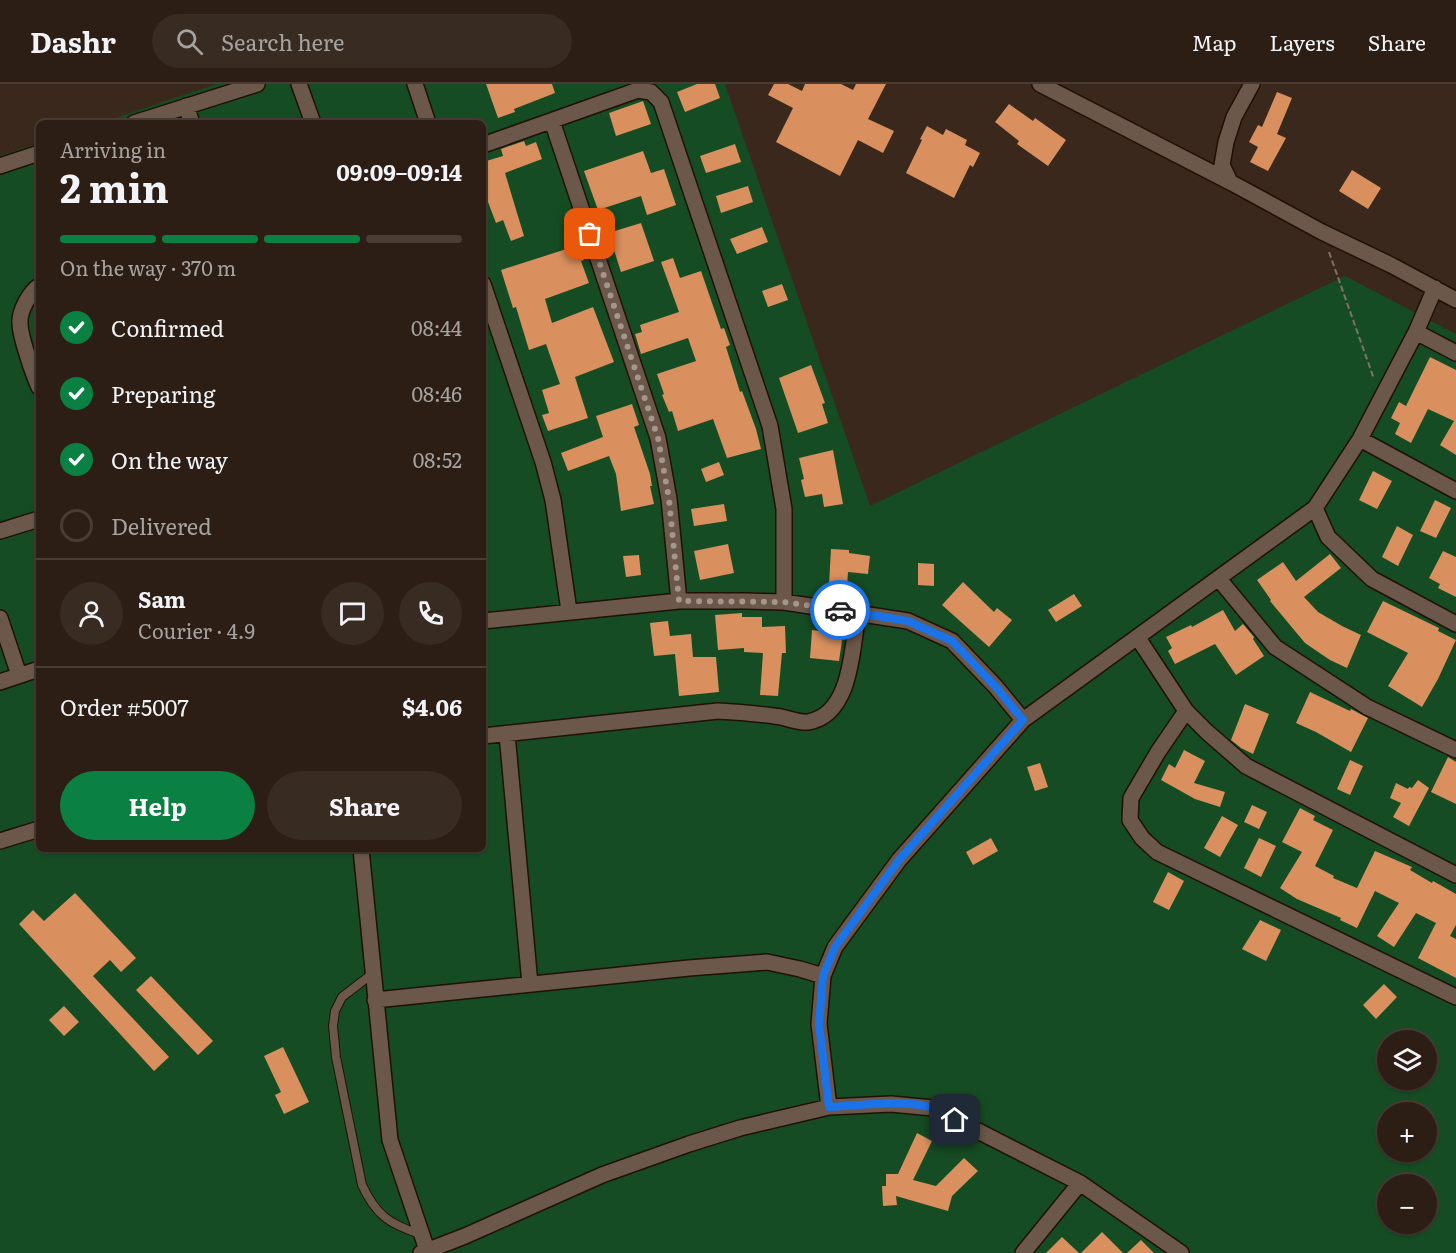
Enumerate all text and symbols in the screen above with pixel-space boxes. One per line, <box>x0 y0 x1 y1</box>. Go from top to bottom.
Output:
search box <box>152 14 572 68</box>
text: Dashr <box>30 20 116 62</box>
icon: search <box>173 25 206 58</box>
text: Search here <box>221 25 344 58</box>
text: Map <box>1192 26 1237 57</box>
text: Layers <box>1270 26 1335 57</box>
text: Share <box>1368 26 1426 57</box>
text: Arriving in <box>60 134 166 164</box>
text: 09:09–09:14 <box>336 155 462 188</box>
text: 2 min <box>60 157 169 215</box>
pin <box>564 208 615 259</box>
icon: bag <box>573 217 606 250</box>
text: On the way · 370 m <box>60 252 236 282</box>
icon: check <box>60 311 93 344</box>
text: Confirmed <box>111 311 224 344</box>
text: 08:44 <box>411 312 462 342</box>
icon: check <box>60 377 93 410</box>
text: Preparing <box>111 377 215 410</box>
text: 08:46 <box>411 378 462 408</box>
icon: check <box>60 443 93 476</box>
text: On the way <box>111 443 228 476</box>
text: 08:52 <box>413 444 462 474</box>
text: Delivered <box>111 509 212 542</box>
courier <box>810 580 870 640</box>
button: person <box>60 582 123 645</box>
text: Sam <box>138 582 186 615</box>
button: chat <box>321 582 384 645</box>
button: phone <box>399 582 462 645</box>
icon: car <box>824 594 857 627</box>
text: Courier · 4.9 <box>138 615 255 645</box>
text: Order #5007 <box>60 690 189 723</box>
text: $4.06 <box>402 690 462 723</box>
button: Help <box>60 771 255 840</box>
button: Share <box>267 771 462 840</box>
map controls <box>1377 1030 1437 1234</box>
button: layers <box>1377 1030 1437 1090</box>
pin <box>929 1094 980 1145</box>
button: + <box>1377 1102 1437 1162</box>
icon: home <box>938 1103 971 1136</box>
button: − <box>1377 1174 1437 1234</box>

